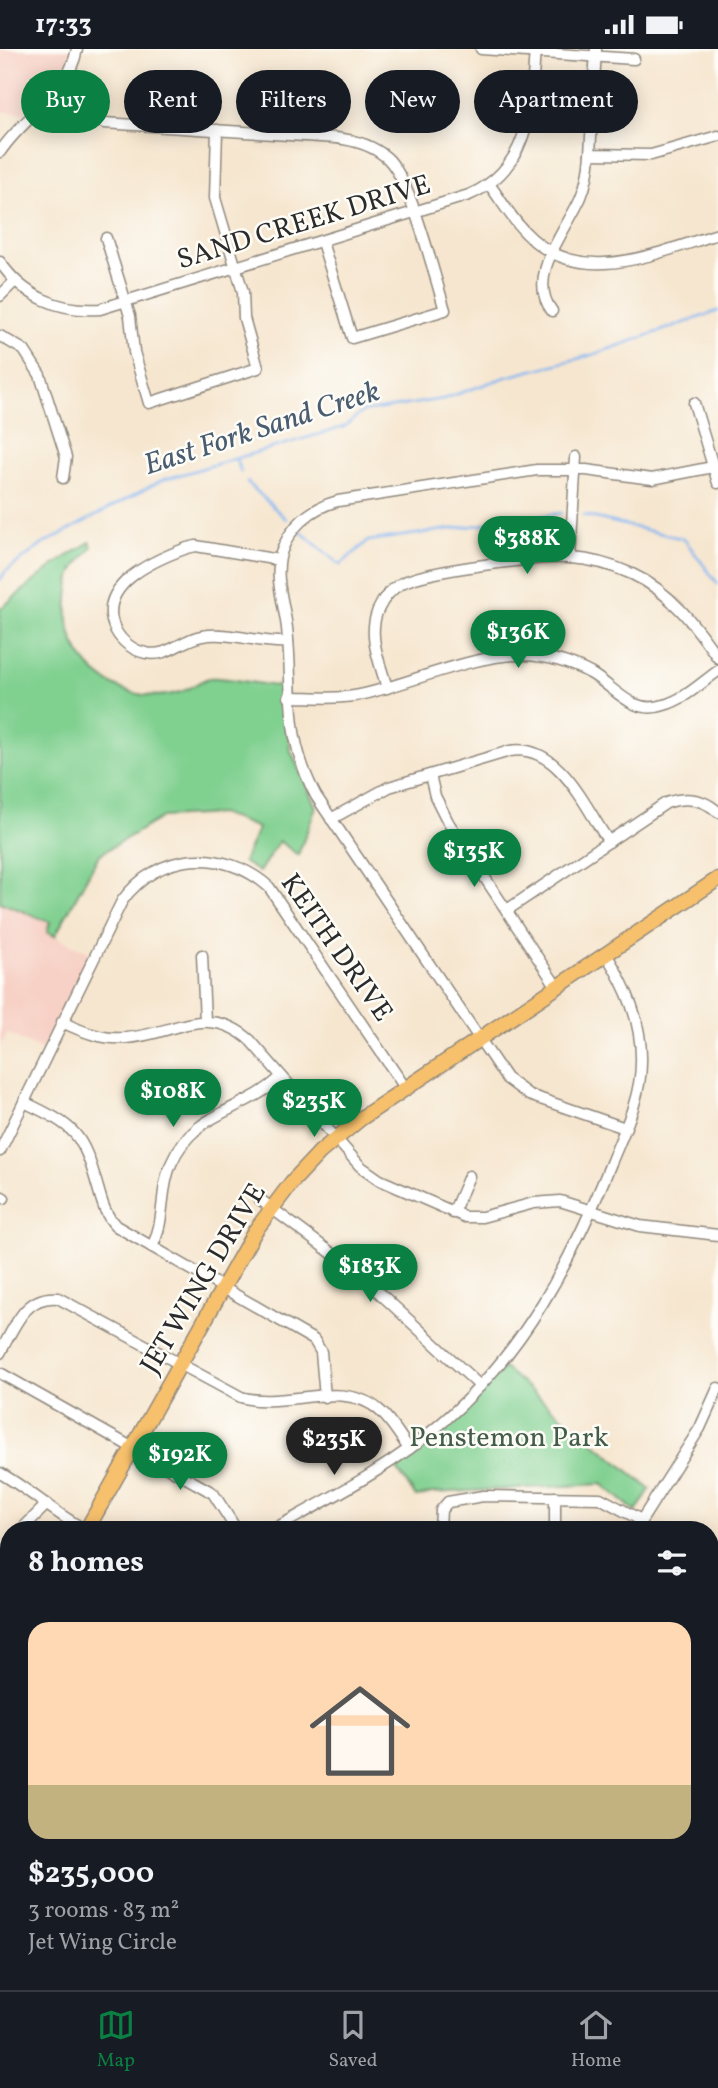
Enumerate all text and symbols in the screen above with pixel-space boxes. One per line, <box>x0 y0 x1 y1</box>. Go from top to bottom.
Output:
text: 17:33 <box>35 7 92 43</box>
chip: Buy <box>21 70 110 133</box>
chip: Rent <box>124 70 222 133</box>
chip: Filters <box>236 70 351 133</box>
chip: New <box>365 70 460 133</box>
chip: Apartment <box>474 70 638 133</box>
street label: SAND CREEK DRIVE <box>172 166 436 280</box>
water label: East Fork Sand Creek <box>139 371 385 487</box>
pin: $388K <box>478 517 576 576</box>
text: $388K <box>494 523 560 555</box>
pin: $136K <box>469 611 567 670</box>
text: $136K <box>486 617 550 649</box>
pin: $135K <box>425 829 523 889</box>
text: $135K <box>443 836 505 868</box>
street label: KEITH DRIVE <box>270 866 402 1030</box>
pin: $108K <box>124 1069 222 1129</box>
text: $108K <box>140 1076 206 1108</box>
pin: $235K <box>265 1079 363 1139</box>
text: $235K <box>282 1086 346 1118</box>
street label: JET WING DRIVE <box>132 1176 276 1382</box>
pin: $183K <box>321 1245 419 1304</box>
text: $183K <box>339 1251 402 1283</box>
pin: $235K <box>285 1417 383 1477</box>
park label: Penstemon Park <box>409 1419 609 1458</box>
text: $235K <box>302 1424 366 1456</box>
pin: $192K <box>131 1433 229 1492</box>
text: $192K <box>148 1439 212 1471</box>
text: 8 homes <box>28 1542 144 1584</box>
icon: filters <box>653 1544 691 1582</box>
icon: home <box>297 1668 423 1794</box>
text: $235,000 <box>28 1853 154 1895</box>
text: 3 rooms · 83 m² <box>28 1895 179 1927</box>
text: Jet Wing Circle <box>28 1927 177 1959</box>
tab: Map <box>97 2006 135 2074</box>
tab: Saved <box>328 2006 377 2074</box>
tab: Home <box>571 2006 621 2074</box>

